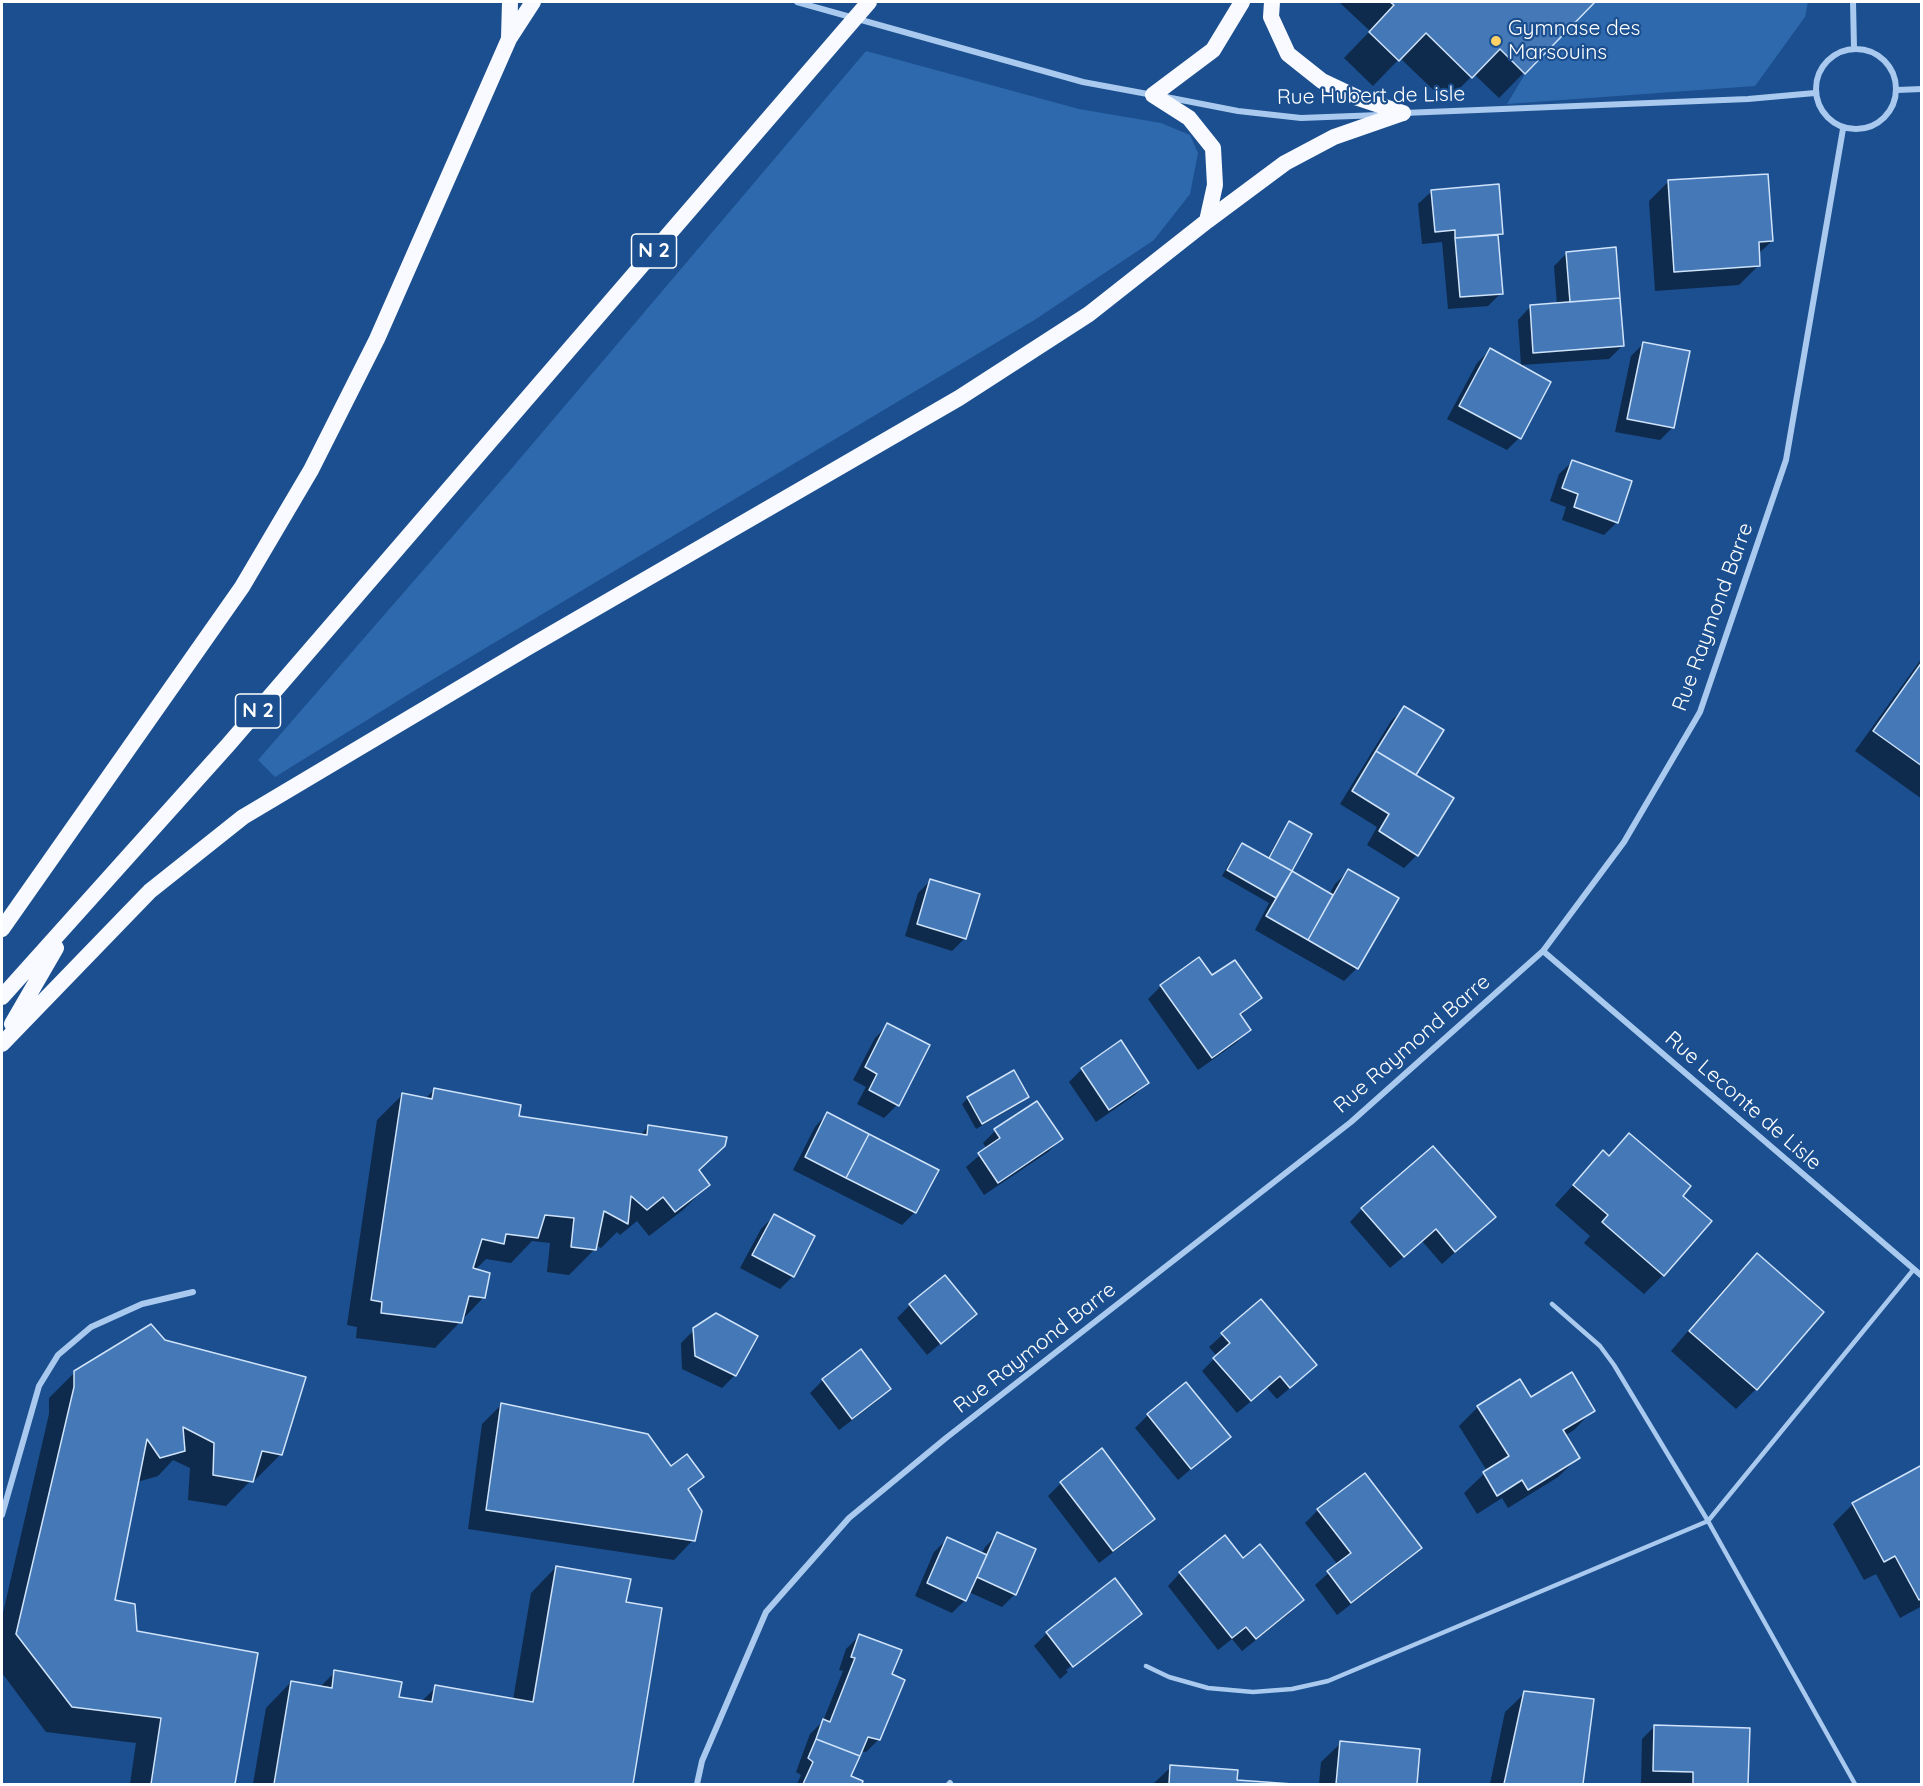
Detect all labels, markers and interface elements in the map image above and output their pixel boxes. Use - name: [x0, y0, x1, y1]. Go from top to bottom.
- place label: Gymnase des Marsouins: [1508, 16, 1640, 66]
- marker: Gymnase des Marsouins: [1489, 34, 1503, 48]
- street label: Rue Hubert de Lisle: [1277, 82, 1465, 110]
- road number: N 2: [632, 234, 676, 268]
- street label: Rue Raymond Barre: [1667, 519, 1759, 715]
- road number: N 2: [236, 694, 280, 728]
- street label: Rue Raymond Barre: [1329, 969, 1495, 1119]
- street label: Rue Leconte de Lisle: [1660, 1026, 1826, 1176]
- street label: Rue Raymond Barre: [949, 1277, 1121, 1419]

